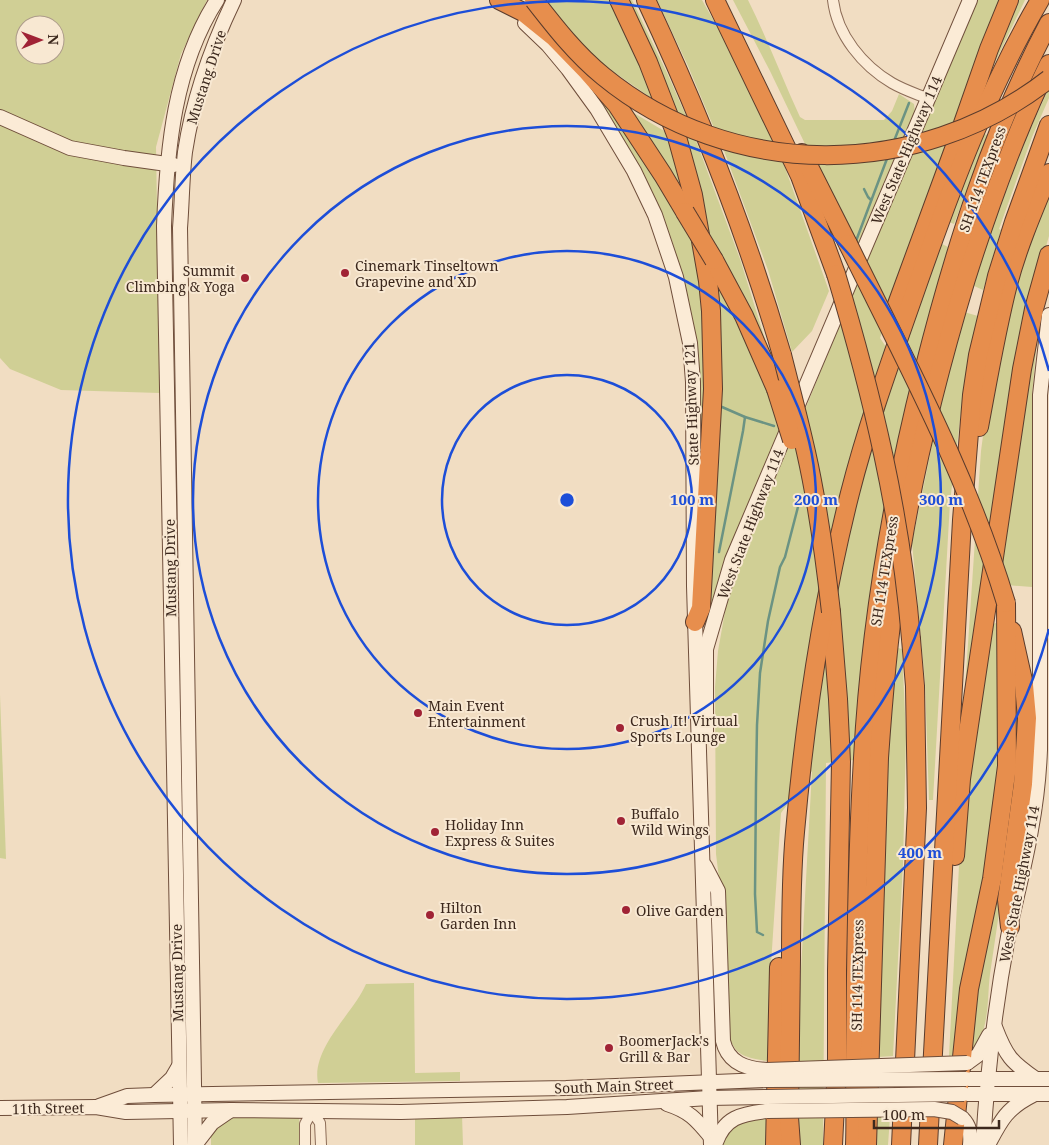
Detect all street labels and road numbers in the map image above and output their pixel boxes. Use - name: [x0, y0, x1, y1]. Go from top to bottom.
- street label: Mustang Drive: [182, 27, 230, 127]
- street label: West State Highway 114: [866, 73, 946, 227]
- street label: SH 114 TEXpress: [954, 123, 1010, 235]
- street label: State Highway 121: [679, 342, 703, 466]
- street label: West State Highway 114: [713, 446, 787, 602]
- street label: SH 114 TEXpress: [866, 515, 902, 627]
- street label: Mustang Drive: [160, 519, 180, 617]
- street label: West State Highway 114: [994, 804, 1044, 964]
- street label: SH 114 TEXpress: [847, 919, 867, 1031]
- street label: Mustang Drive: [167, 924, 187, 1022]
- street label: South Main Street: [554, 1074, 674, 1098]
- street label: 11th Street: [12, 1098, 84, 1118]

